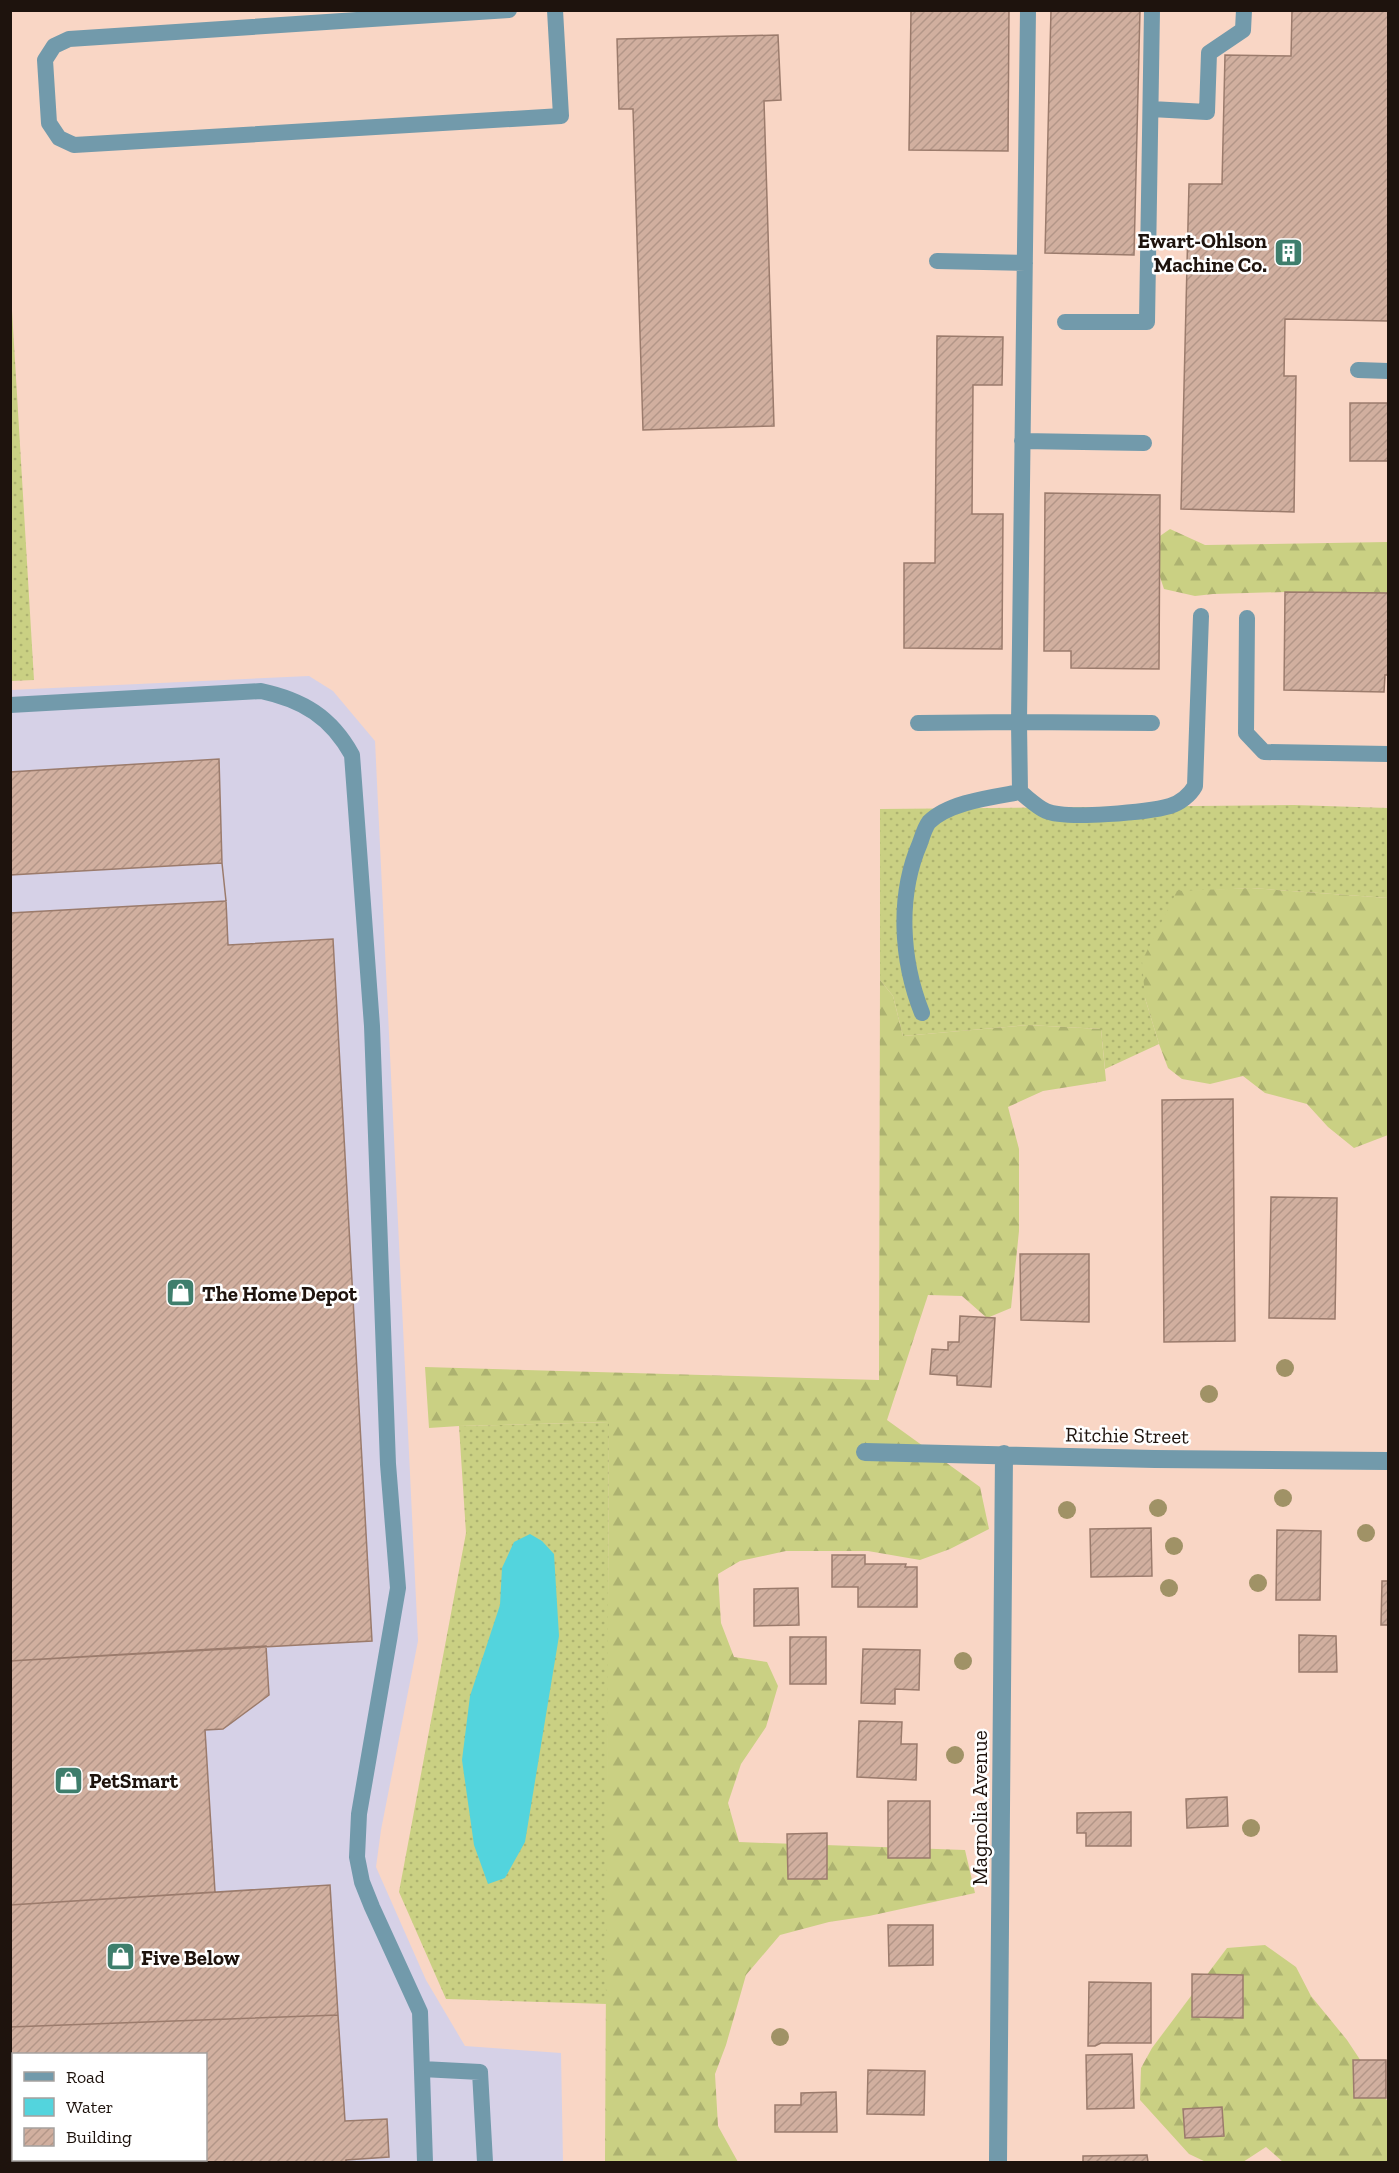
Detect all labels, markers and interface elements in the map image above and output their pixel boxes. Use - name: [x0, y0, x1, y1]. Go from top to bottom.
- place label: Ewart-Ohlson Machine Co.: [1138, 228, 1268, 277]
- building icon: Ewart-Ohlson Machine Co.: [1272, 236, 1304, 268]
- shop icon: The Home Depot: [165, 1277, 197, 1309]
- place label: The Home Depot: [202, 1281, 358, 1306]
- street label: Ritchie Street: [1065, 1421, 1189, 1449]
- street label: Magnolia Avenue: [967, 1730, 992, 1886]
- shop icon: PetSmart: [52, 1764, 84, 1796]
- place label: PetSmart: [89, 1768, 179, 1793]
- shop icon: Five Below: [104, 1941, 136, 1973]
- place label: Five Below: [141, 1945, 240, 1970]
- legend: [12, 2053, 207, 2161]
- text: Road: [66, 2066, 105, 2088]
- text: Water: [66, 2096, 113, 2118]
- text: Building: [66, 2126, 132, 2148]

